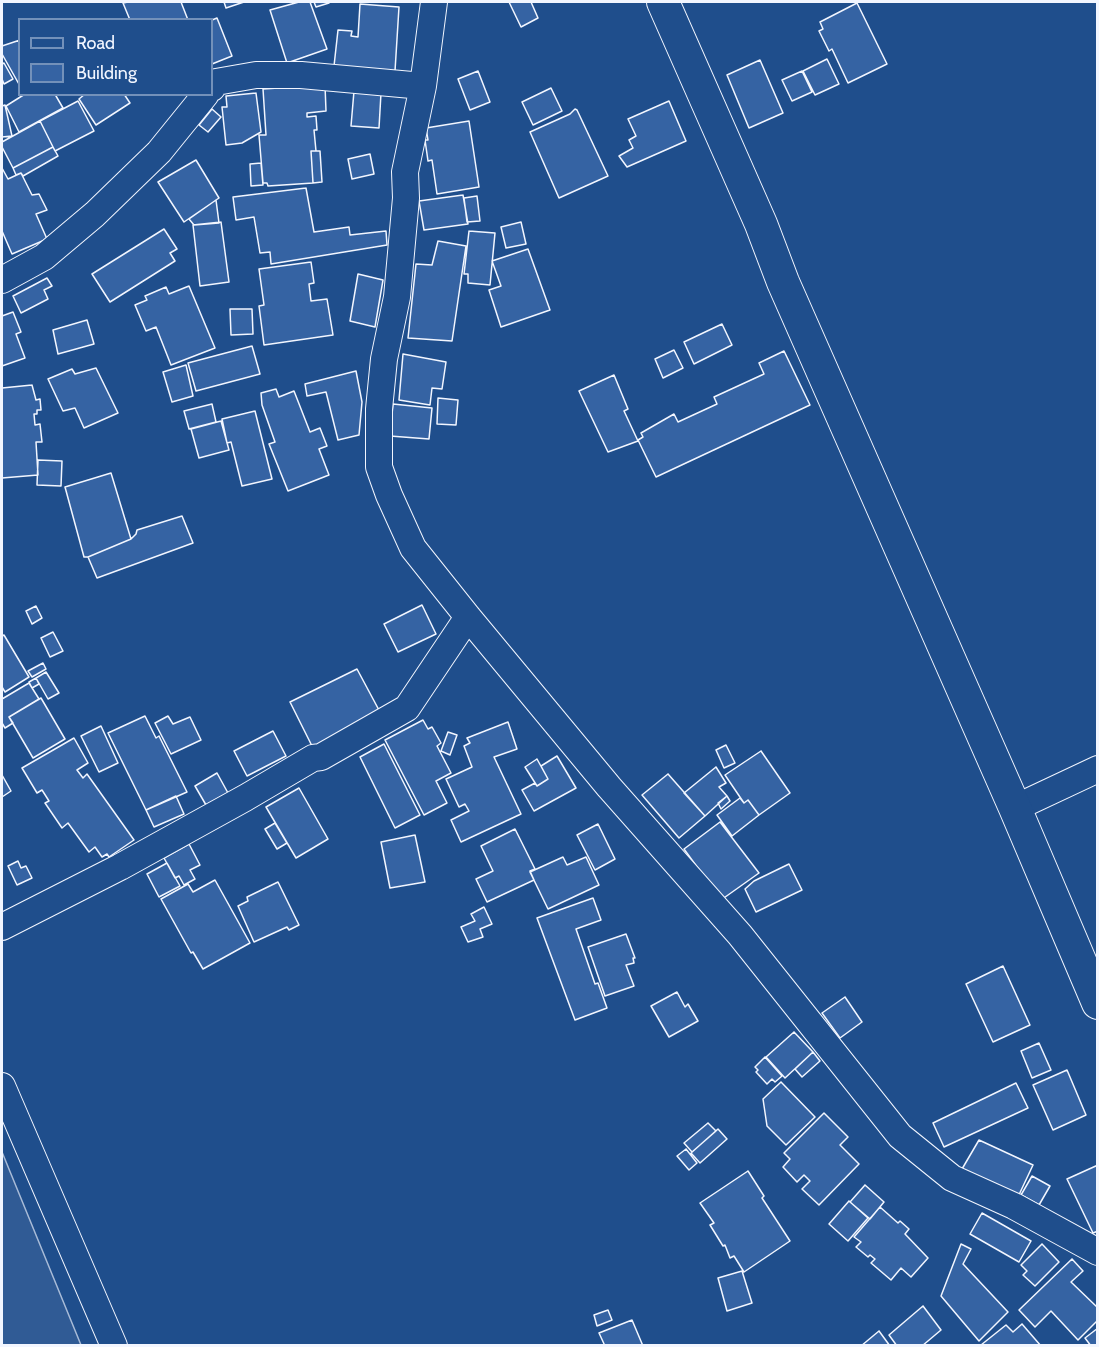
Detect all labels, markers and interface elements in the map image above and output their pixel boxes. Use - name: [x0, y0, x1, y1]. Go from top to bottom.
- legend: [18, 18, 213, 96]
- text: Road: [76, 32, 115, 54]
- text: Building: [76, 62, 137, 84]

